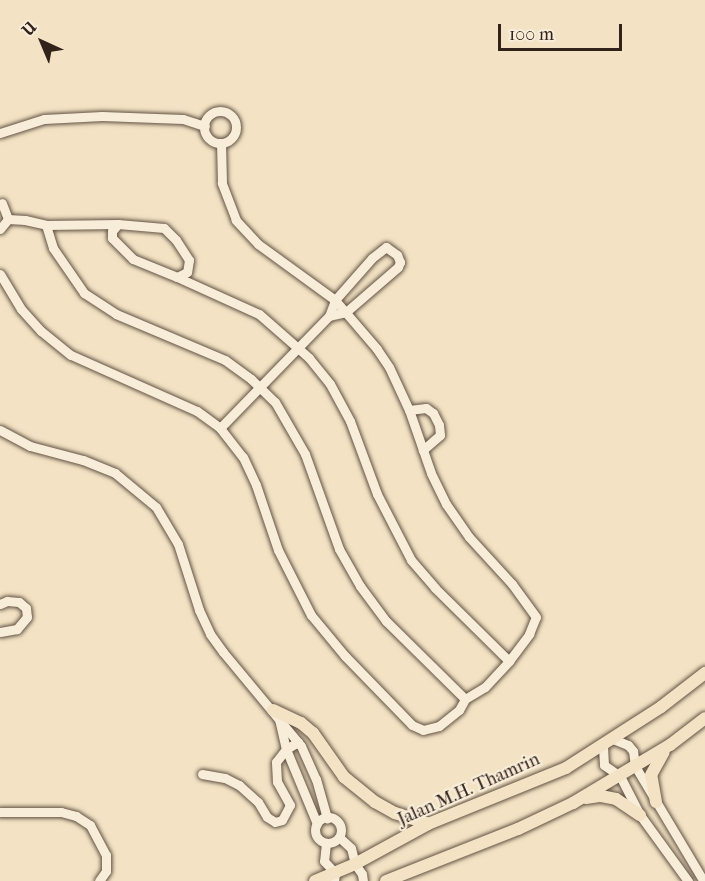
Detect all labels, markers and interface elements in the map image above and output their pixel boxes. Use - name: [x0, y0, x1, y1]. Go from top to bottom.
- north arrow: [12, 12, 72, 72]
- scale bar: [501, 12, 626, 50]
- text: U: [18, 18, 40, 40]
- text: 100 m: [509, 24, 554, 45]
- street label: Jalan M.H. Thamrin: [395, 749, 543, 831]

